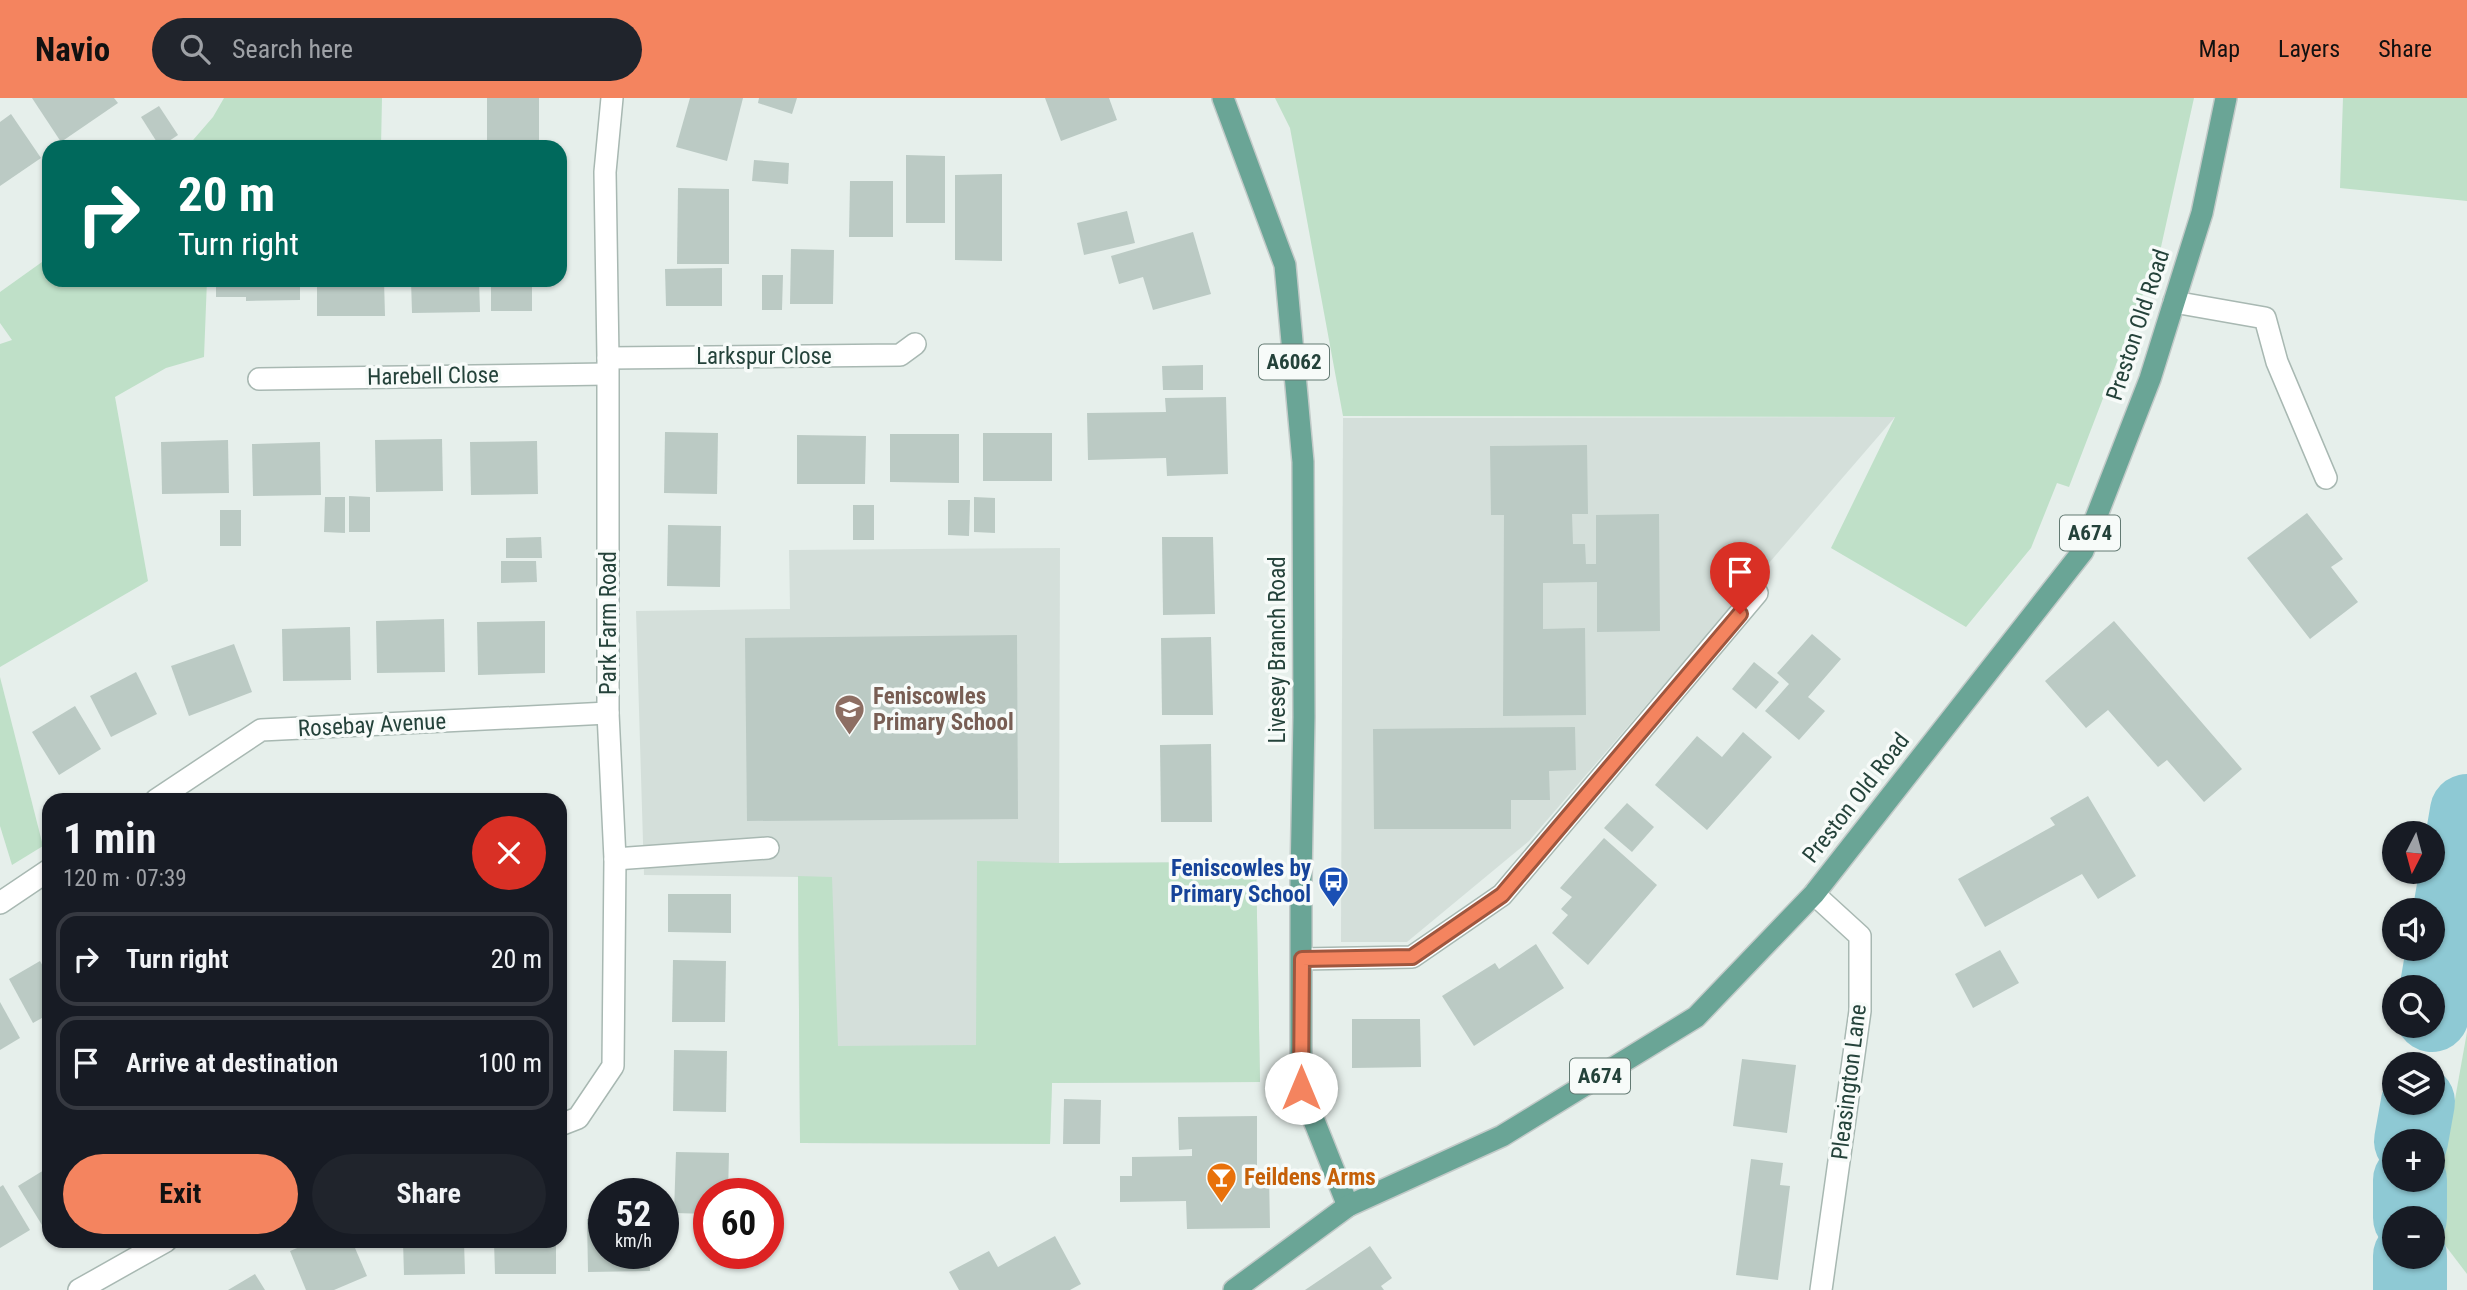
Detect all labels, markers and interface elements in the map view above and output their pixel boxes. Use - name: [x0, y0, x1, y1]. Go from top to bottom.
- search box: [152, 18, 642, 81]
- text: Navio: [35, 30, 110, 69]
- icon: search: [176, 30, 214, 68]
- text: Search here: [232, 34, 353, 64]
- text: Map: [2199, 35, 2240, 63]
- text: Layers: [2278, 35, 2340, 63]
- text: Share: [2378, 35, 2432, 63]
- text: 20 m: [178, 166, 275, 223]
- icon: right: [63, 168, 154, 259]
- text: Turn right: [178, 225, 299, 263]
- street label: Preston Old Road: [2101, 246, 2175, 404]
- street label: Larkspur Close: [696, 343, 832, 370]
- road number: A6062: [1259, 344, 1329, 380]
- street label: Harebell Close: [367, 361, 499, 391]
- road number: A674: [2060, 516, 2120, 550]
- pin: [1710, 542, 1770, 614]
- street label: Park Farm Road: [595, 551, 622, 695]
- icon: arrive: [1721, 553, 1759, 591]
- street label: Livesey Branch Road: [1264, 556, 1291, 744]
- place label: Feniscowles Primary School: [873, 683, 1014, 736]
- school or university icon: Feniscowles Primary School: [833, 692, 867, 736]
- street label: Rosebay Avenue: [297, 708, 447, 742]
- street label: Preston Old Road: [1797, 728, 1915, 868]
- text: 1 min: [63, 814, 156, 863]
- button: close: [472, 816, 546, 890]
- north arrow: [2382, 821, 2445, 884]
- map controls: [2382, 821, 2445, 1269]
- place label: Feniscowles by Primary School: [1170, 855, 1312, 908]
- bus stop icon: Feniscowles by Primary School: [1317, 864, 1351, 908]
- text: 120 m · 07:39: [63, 865, 187, 892]
- button: sound: [2382, 898, 2445, 961]
- icon: right: [67, 940, 105, 978]
- text: Turn right: [126, 944, 228, 974]
- text: 20 m: [491, 944, 542, 974]
- button: search: [2382, 975, 2445, 1038]
- street label: Pleasington Lane: [1826, 1003, 1872, 1161]
- icon: arrive: [67, 1044, 105, 1082]
- text: Arrive at destination: [126, 1048, 338, 1078]
- text: 100 m: [478, 1048, 542, 1078]
- position arrow: [1264, 1051, 1338, 1125]
- button: layers: [2382, 1052, 2445, 1115]
- road number: A674: [1570, 1058, 1630, 1094]
- button: +: [2382, 1129, 2445, 1192]
- button: Exit: [63, 1154, 298, 1234]
- button: Share: [312, 1154, 546, 1234]
- bar icon: Feildens Arms: [1204, 1160, 1238, 1204]
- place label: Feildens Arms: [1244, 1164, 1376, 1191]
- speed limit sign: 60: [693, 1178, 784, 1269]
- text: 52: [616, 1194, 651, 1235]
- button: −: [2382, 1206, 2445, 1269]
- text: km/h: [615, 1230, 652, 1251]

